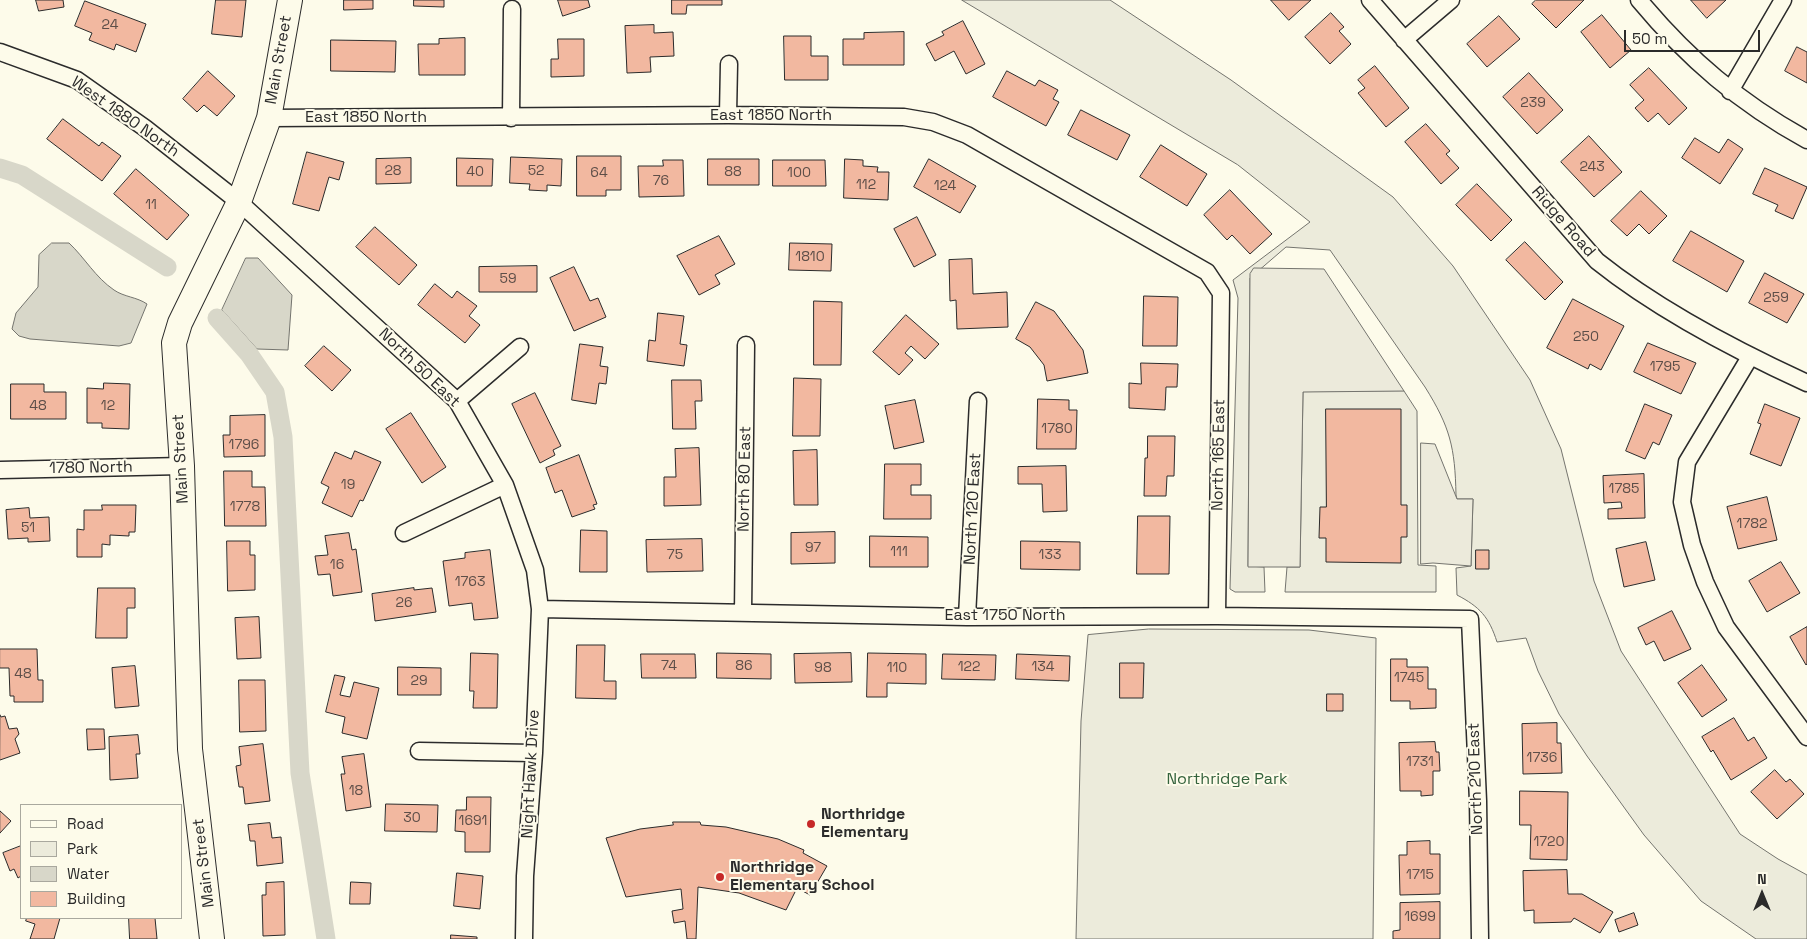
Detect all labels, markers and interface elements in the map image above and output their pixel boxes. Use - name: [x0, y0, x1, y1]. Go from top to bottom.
- street label: Main Street: [262, 14, 296, 106]
- house number: 24: [102, 17, 118, 33]
- scale bar: [1627, 20, 1763, 52]
- text: 50 m: [1632, 29, 1667, 48]
- street label: West 1880 North: [67, 73, 183, 161]
- house number: 239: [1520, 95, 1546, 111]
- street label: East 1850 North: [710, 106, 832, 126]
- street label: East 1850 North: [305, 108, 427, 128]
- house number: 243: [1579, 159, 1605, 175]
- house number: 28: [384, 163, 402, 179]
- house number: 52: [528, 163, 544, 179]
- house number: 40: [466, 164, 484, 180]
- house number: 88: [724, 164, 742, 180]
- house number: 64: [590, 165, 608, 181]
- house number: 100: [787, 165, 811, 181]
- house number: 76: [653, 173, 669, 189]
- house number: 112: [856, 177, 876, 193]
- house number: 124: [934, 178, 956, 194]
- street label: Ridge Road: [1527, 183, 1599, 261]
- house number: 11: [145, 197, 157, 213]
- house number: 1810: [795, 249, 825, 265]
- house number: 59: [500, 271, 516, 287]
- house number: 259: [1763, 290, 1789, 306]
- street label: North 50 East: [374, 324, 464, 412]
- house number: 250: [1573, 329, 1599, 345]
- house number: 1795: [1650, 359, 1680, 375]
- house number: 48: [29, 398, 47, 414]
- house number: 12: [101, 398, 115, 414]
- street label: North 165 East: [1208, 399, 1230, 511]
- street label: Main Street: [169, 414, 193, 504]
- house number: 1780: [1041, 421, 1073, 437]
- street label: North 80 East: [734, 426, 756, 532]
- house number: 1796: [229, 437, 259, 453]
- street label: North 120 East: [960, 452, 986, 566]
- street label: 1780 North: [49, 458, 133, 478]
- house number: 19: [341, 477, 355, 493]
- house number: 1785: [1609, 481, 1639, 497]
- house number: 1778: [230, 499, 260, 515]
- house number: 1782: [1737, 516, 1767, 532]
- house number: 51: [21, 520, 35, 536]
- house number: 97: [805, 540, 821, 556]
- house number: 111: [890, 544, 908, 560]
- house number: 75: [667, 547, 683, 563]
- house number: 133: [1039, 547, 1061, 563]
- house number: 16: [330, 557, 344, 573]
- house number: 1763: [455, 574, 485, 590]
- house number: 26: [395, 595, 413, 611]
- street label: East 1750 North: [944, 606, 1066, 626]
- house number: 74: [661, 658, 677, 674]
- house number: 86: [735, 658, 753, 674]
- house number: 122: [958, 659, 980, 675]
- house number: 134: [1031, 659, 1055, 675]
- house number: 98: [814, 660, 832, 676]
- house number: 110: [887, 660, 907, 676]
- house number: 48: [14, 666, 32, 682]
- house number: 1745: [1394, 670, 1424, 686]
- house number: 29: [411, 673, 427, 689]
- street label: Night Hawk Drive: [518, 709, 544, 839]
- street label: North 210 East: [1464, 723, 1488, 835]
- house number: 1736: [1527, 750, 1557, 766]
- house number: 1731: [1406, 754, 1434, 770]
- park label: Northridge Park: [1166, 770, 1288, 790]
- house number: 18: [349, 783, 363, 799]
- legend: [20, 804, 182, 919]
- place label: Northridge Elementary: [821, 805, 909, 843]
- house number: 30: [403, 810, 421, 826]
- house number: 1691: [459, 813, 487, 829]
- text: Road: [67, 814, 104, 833]
- street label: Main Street: [189, 817, 219, 909]
- marker: Northridge Elementary: [805, 818, 817, 830]
- house number: 1720: [1533, 834, 1565, 850]
- text: Park: [67, 839, 98, 858]
- place label: Northridge Elementary School: [730, 858, 874, 896]
- text: Water: [67, 864, 109, 883]
- house number: 1715: [1406, 867, 1434, 883]
- north arrow: [1737, 869, 1787, 919]
- text: N: [1757, 870, 1767, 888]
- marker: Northridge Elementary School: [714, 871, 726, 883]
- text: Building: [67, 889, 126, 908]
- house number: 1699: [1404, 909, 1436, 925]

